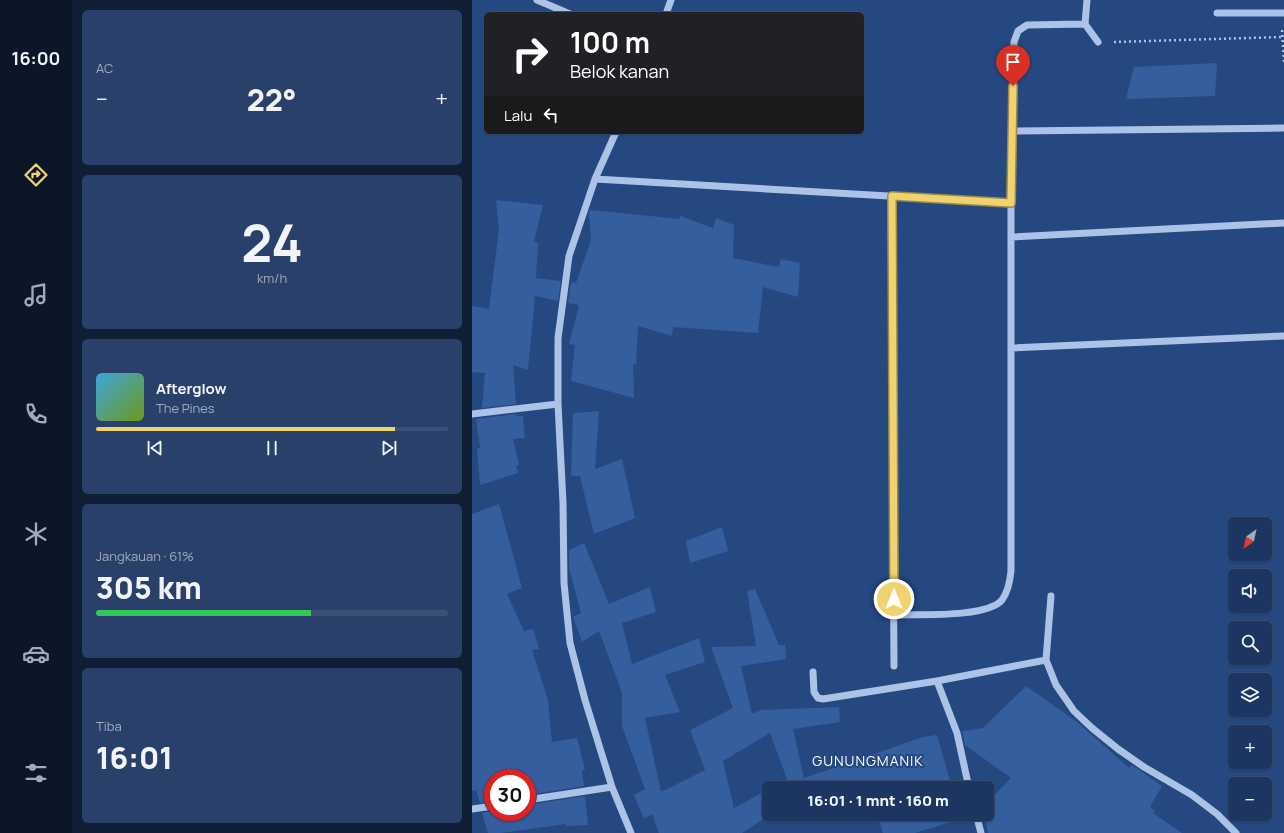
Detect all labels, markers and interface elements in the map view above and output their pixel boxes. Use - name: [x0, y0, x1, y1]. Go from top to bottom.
- text: 100 m: [570, 23, 650, 61]
- icon: right: [504, 28, 556, 80]
- pin: [996, 45, 1030, 86]
- text: 16:00: [12, 46, 60, 70]
- icon: arrive: [1002, 51, 1024, 73]
- text: AC: [96, 59, 113, 77]
- text: Belok kanan: [570, 59, 669, 83]
- text: 22°: [247, 79, 296, 120]
- text: −: [96, 84, 108, 114]
- text: +: [435, 84, 448, 114]
- icon: left: [540, 104, 562, 126]
- text: Lalu: [504, 105, 532, 126]
- icon: directions: [22, 161, 50, 189]
- text: 24: [241, 207, 303, 278]
- text: km/h: [257, 269, 287, 287]
- icon: music: [22, 281, 50, 309]
- text: Afterglow: [156, 378, 227, 399]
- text: The Pines: [156, 399, 215, 417]
- icon: phone: [22, 400, 50, 428]
- icon: previous: [144, 437, 166, 459]
- icon: pause: [261, 437, 283, 459]
- icon: next: [378, 437, 400, 459]
- north arrow: [1228, 517, 1272, 561]
- map controls: [1228, 517, 1272, 821]
- icon: climate: [22, 520, 50, 548]
- text: Jangkauan · 61%: [96, 547, 194, 565]
- text: 305 km: [96, 567, 202, 608]
- button: sound: [1228, 569, 1272, 613]
- position arrow: [873, 578, 915, 620]
- button: search: [1228, 621, 1272, 665]
- icon: car: [22, 640, 50, 668]
- button: layers: [1228, 673, 1272, 717]
- text: Tiba: [96, 717, 122, 735]
- button: +: [1228, 725, 1272, 769]
- text: 16:01: [96, 737, 173, 778]
- district label: GUNUNGMANIK: [812, 751, 924, 770]
- icon: filters: [22, 759, 50, 787]
- speed limit sign: 30: [484, 769, 536, 821]
- button: −: [1228, 777, 1272, 821]
- text: 16:01 · 1 mnt · 160 m: [807, 790, 949, 811]

